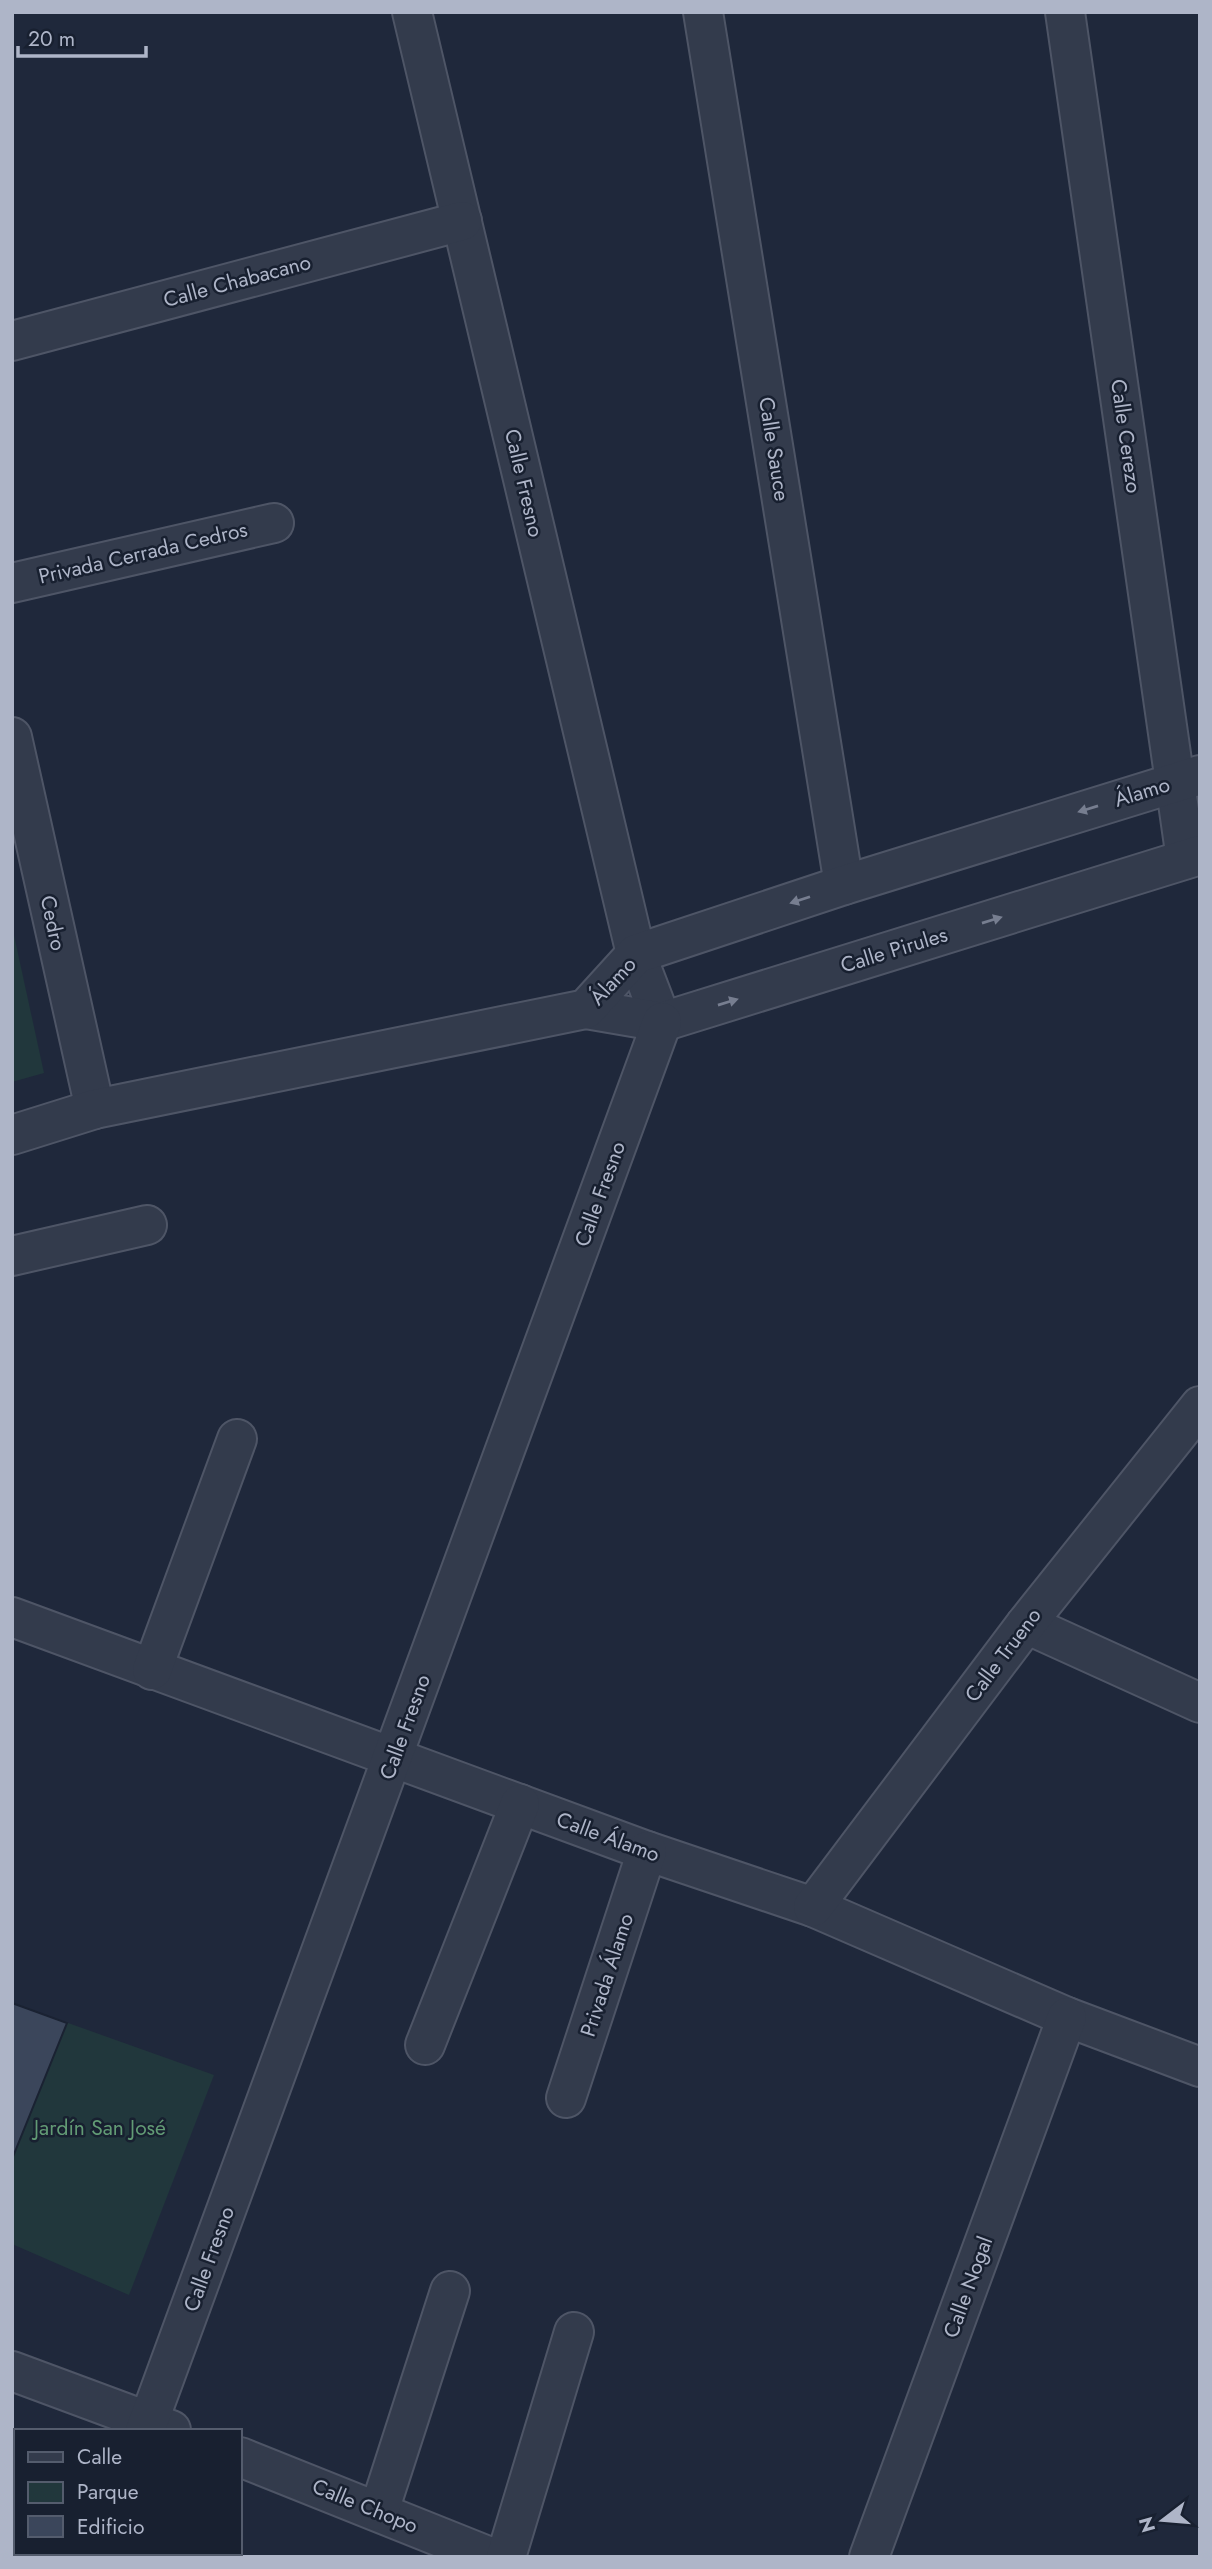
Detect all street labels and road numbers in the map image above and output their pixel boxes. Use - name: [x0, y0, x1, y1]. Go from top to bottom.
- street label: Calle Chabacano: [160, 247, 314, 315]
- street label: Calle Cerezo: [1103, 377, 1149, 495]
- street label: Calle Sauce: [751, 395, 797, 503]
- street label: Calle Fresno: [497, 426, 551, 540]
- street label: Privada Cerrada Cedros: [36, 514, 250, 592]
- street label: Álamo: [1111, 769, 1173, 815]
- street label: Cedro: [33, 893, 73, 953]
- street label: Calle Pirules: [837, 919, 951, 981]
- street label: Álamo: [583, 950, 643, 1012]
- street label: Calle Fresno: [567, 1137, 633, 1251]
- street label: Calle Trueno: [958, 1602, 1048, 1708]
- street label: Calle Fresno: [372, 1670, 438, 1784]
- street label: Calle Álamo: [552, 1804, 664, 1870]
- street label: Privada Álamo: [573, 1909, 641, 2041]
- street label: Calle Fresno: [176, 2202, 242, 2316]
- street label: Calle Nogal: [936, 2232, 1000, 2342]
- street label: Calle Chopo: [308, 2471, 422, 2541]

